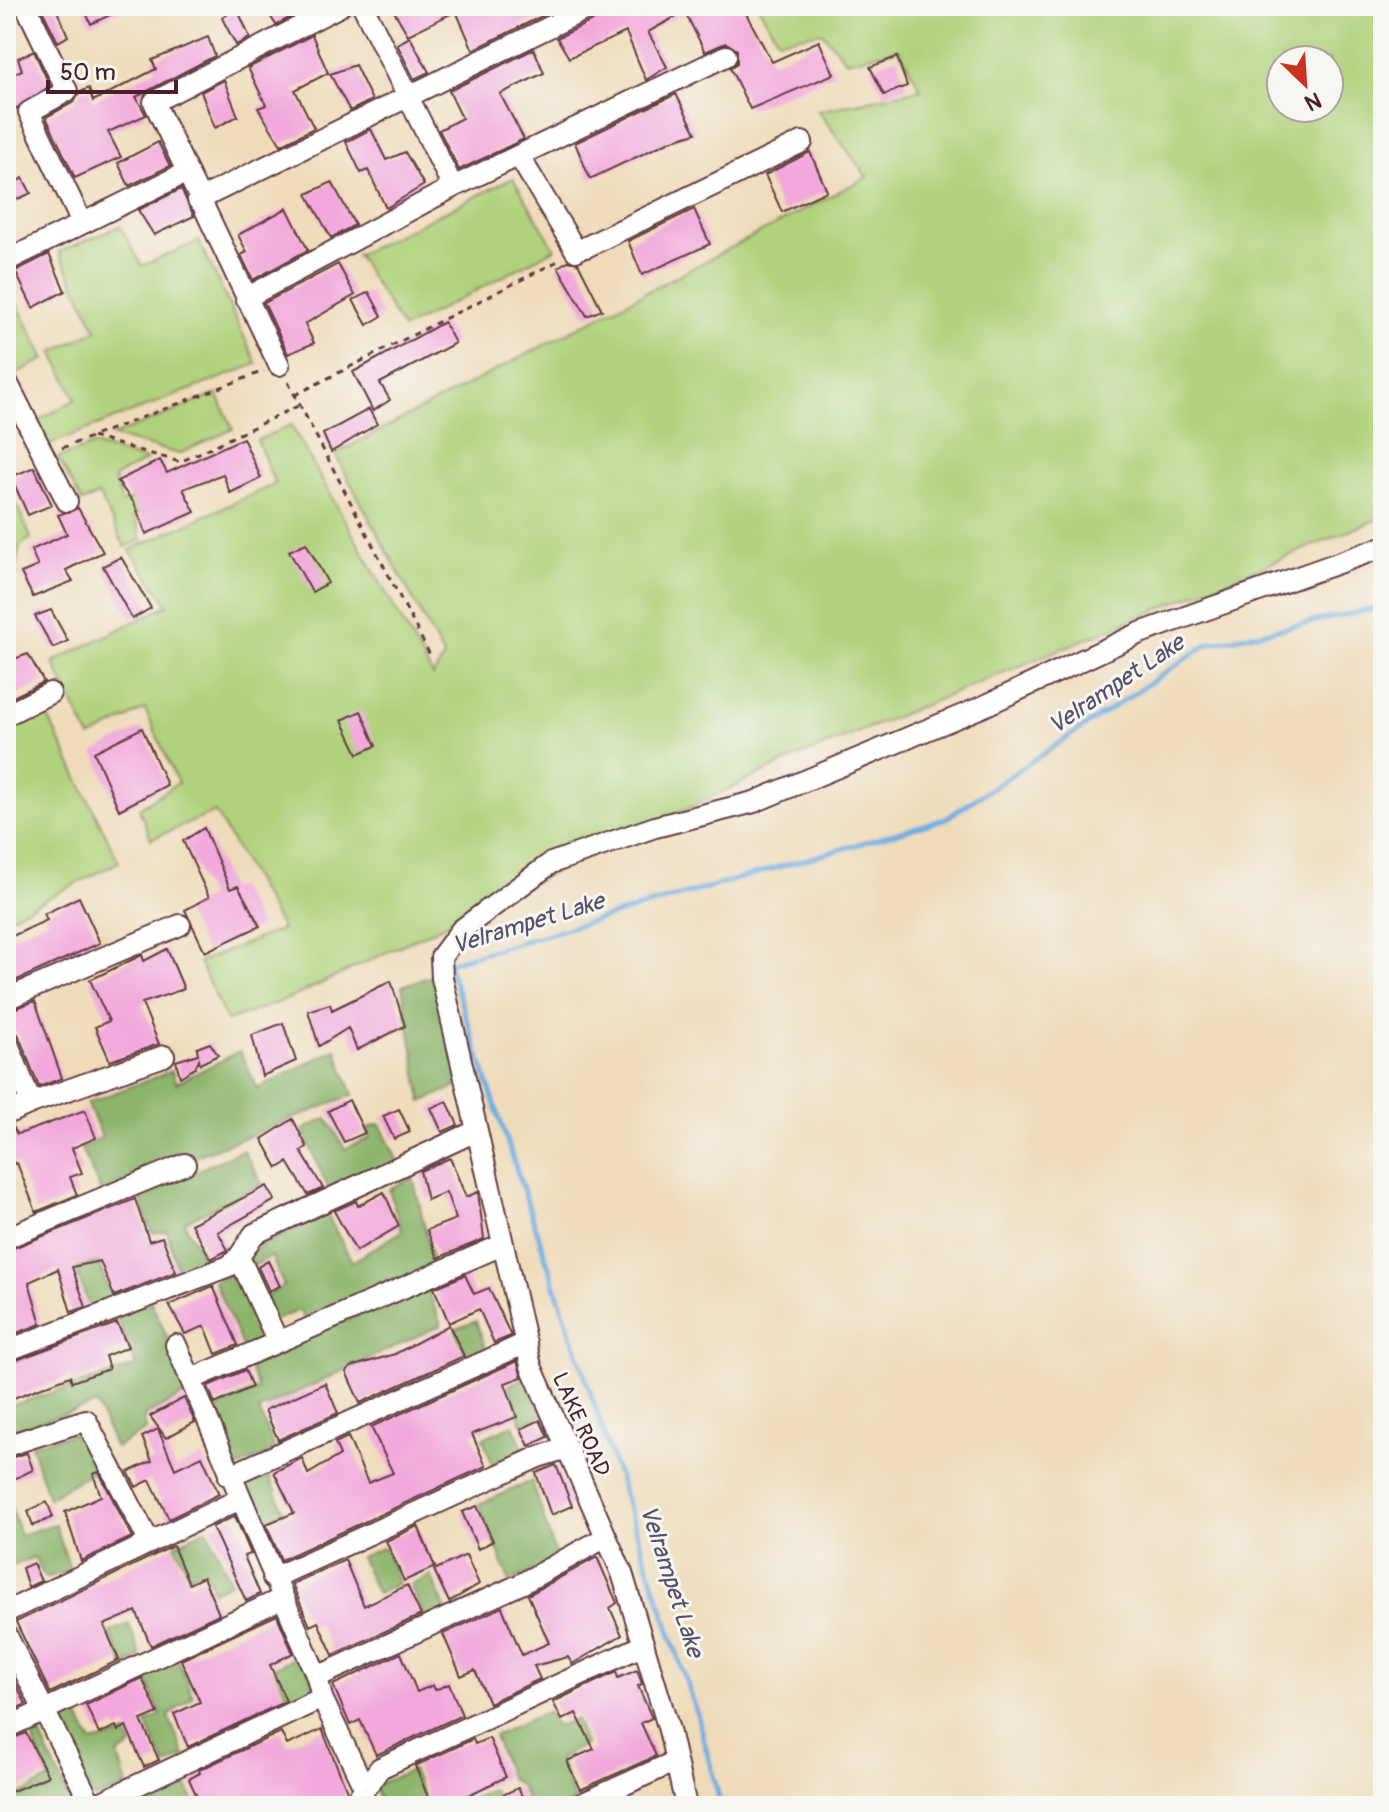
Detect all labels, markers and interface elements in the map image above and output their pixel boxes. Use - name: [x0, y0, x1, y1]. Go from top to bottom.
- scale bar: [48, 44, 176, 94]
- north arrow: [1265, 44, 1345, 124]
- text: 50 m: [60, 58, 116, 87]
- text: N: [1300, 85, 1326, 117]
- water label: Velrampet Lake: [1043, 627, 1191, 740]
- water label: Velrampet Lake: [449, 886, 610, 960]
- street label: LAKE ROAD: [546, 1368, 616, 1481]
- water label: Velrampet Lake: [633, 1502, 710, 1663]

